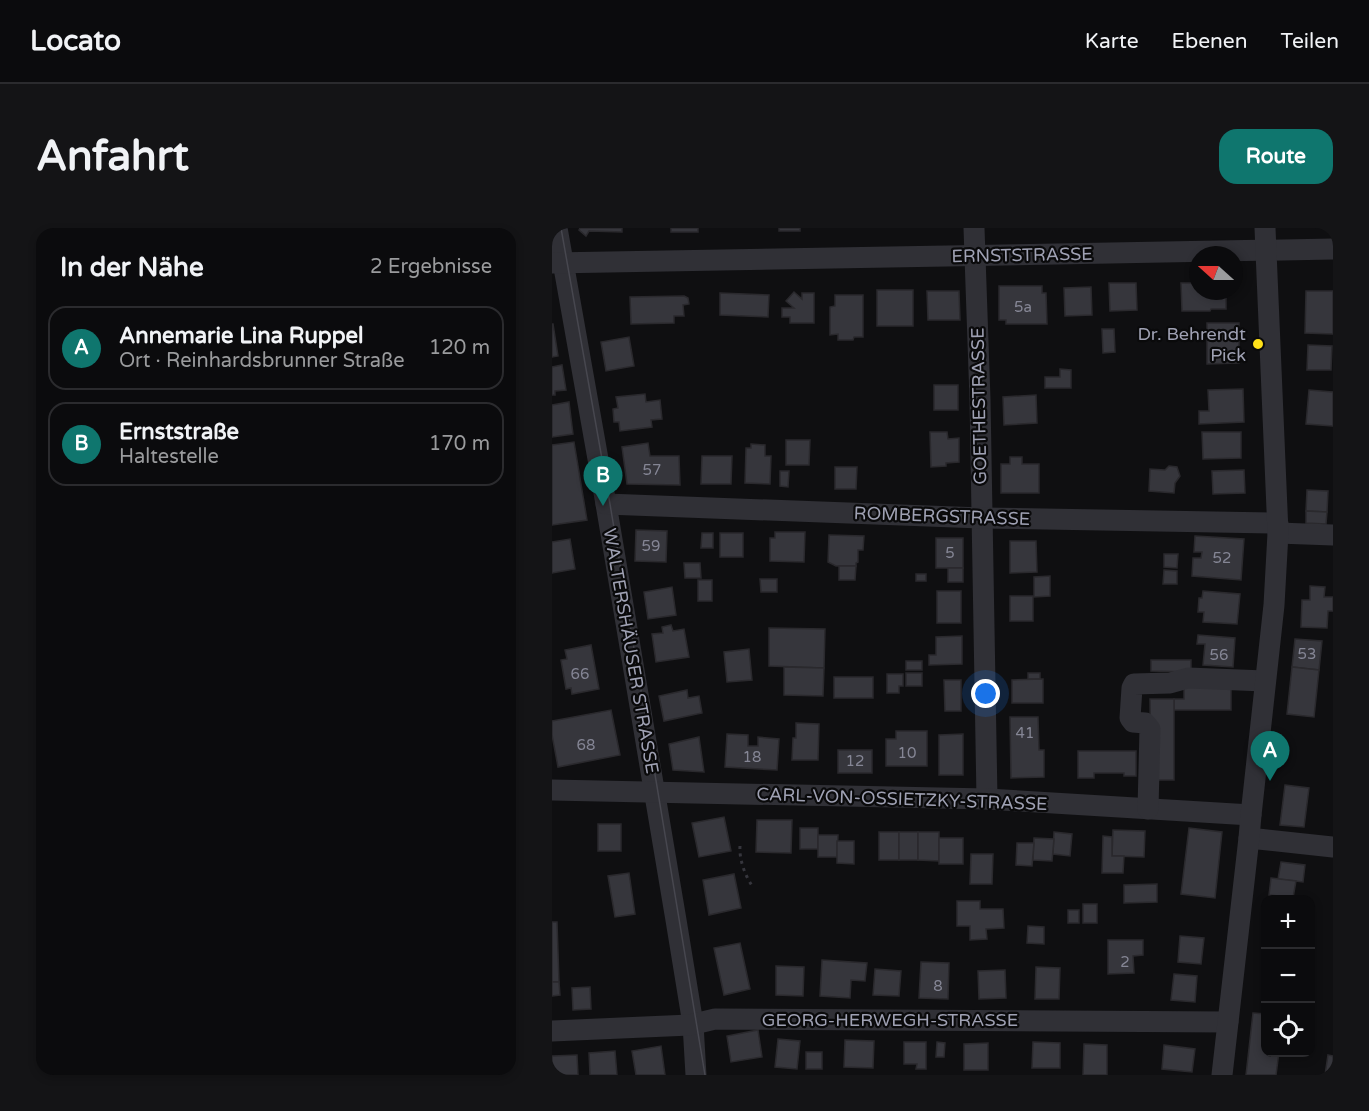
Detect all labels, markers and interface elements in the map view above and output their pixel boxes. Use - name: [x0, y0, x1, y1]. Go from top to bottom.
- text: Locato: [30, 24, 121, 58]
- text: Karte: [1085, 29, 1139, 54]
- text: Ebenen: [1172, 29, 1248, 54]
- text: Teilen: [1281, 29, 1339, 54]
- button: Route: [1219, 129, 1333, 184]
- text: Anfahrt: [36, 131, 189, 182]
- street label: ERNSTSTRASSE: [951, 243, 1093, 267]
- north arrow: [1189, 246, 1243, 300]
- text: In der Nähe: [60, 252, 204, 283]
- text: 2 Ergebnisse: [370, 255, 492, 279]
- house number: 5a: [1014, 298, 1032, 316]
- text: Annemarie Lina Ruppel: [119, 323, 364, 349]
- place label: Dr. Behrendt Pick: [1137, 323, 1246, 366]
- street label: GOETHESTRASSE: [967, 327, 991, 485]
- text: A: [74, 336, 89, 360]
- text: 120 m: [429, 336, 490, 360]
- marker: Dr. Behrendt Pick: [1251, 337, 1265, 351]
- text: Ort · Reinhardsbrunner Straße: [119, 349, 405, 373]
- text: Ernststraße: [119, 419, 239, 445]
- text: B: [75, 432, 88, 456]
- text: 170 m: [429, 432, 490, 456]
- text: Haltestelle: [119, 445, 219, 469]
- pin: B: [584, 456, 622, 506]
- house number: 57: [643, 461, 661, 479]
- street label: ROMBERGSTRASSE: [853, 502, 1031, 530]
- street label: WALTERSHÄUSER STRASSE: [599, 527, 663, 775]
- house number: 59: [642, 537, 660, 555]
- house number: 5: [945, 544, 955, 562]
- house number: 52: [1213, 549, 1231, 567]
- house number: 53: [1298, 645, 1316, 663]
- house number: 56: [1210, 646, 1228, 664]
- house number: 66: [571, 665, 589, 683]
- your location: [971, 679, 1000, 708]
- house number: 41: [1016, 724, 1034, 742]
- pin: A: [1250, 732, 1290, 781]
- house number: 68: [577, 736, 595, 754]
- house number: 10: [898, 744, 916, 762]
- house number: 18: [743, 748, 761, 766]
- house number: 12: [846, 752, 864, 770]
- street label: CARL-VON-OSSIETZKY-STRASSE: [756, 783, 1048, 815]
- map controls: [1261, 895, 1315, 1057]
- button: +: [1261, 895, 1315, 949]
- button: −: [1261, 949, 1315, 1003]
- house number: 2: [1120, 953, 1130, 971]
- house number: 8: [933, 977, 943, 995]
- button: locate: [1261, 1003, 1315, 1057]
- street label: GEORG-HERWEGH-STRASSE: [762, 1009, 1018, 1031]

